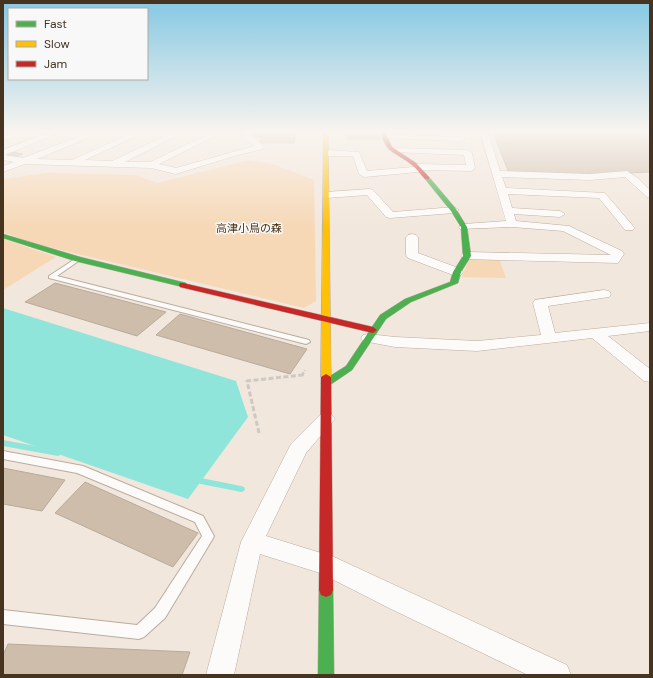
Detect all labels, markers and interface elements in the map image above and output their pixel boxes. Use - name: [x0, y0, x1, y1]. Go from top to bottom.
- legend: [8, 8, 148, 80]
- text: Fast: [44, 16, 67, 32]
- text: Slow: [44, 36, 70, 52]
- text: Jam: [44, 56, 67, 72]
- park label: 高津小鳥の森: [216, 221, 282, 235]

